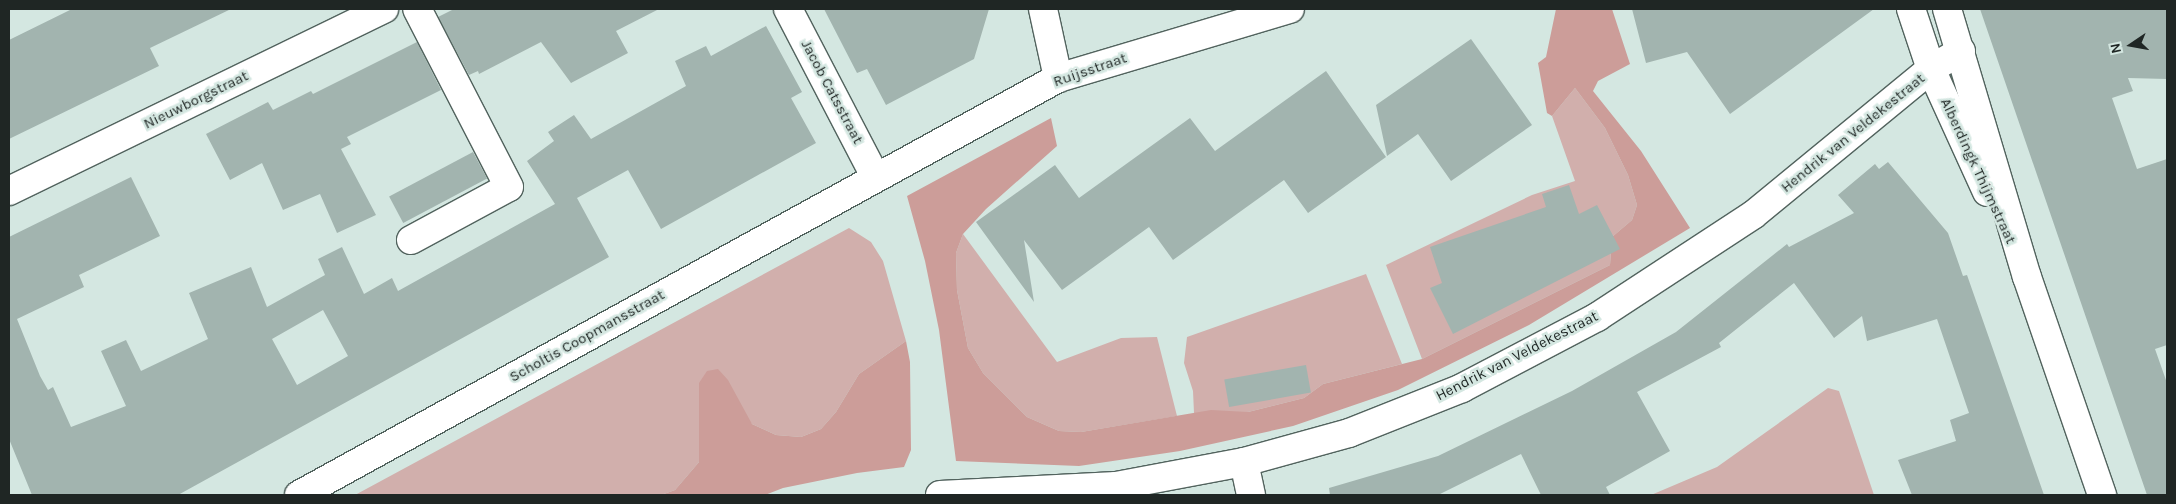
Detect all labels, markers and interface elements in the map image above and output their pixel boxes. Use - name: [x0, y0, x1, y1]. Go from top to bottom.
- north arrow: [2106, 20, 2156, 70]
- street label: Jacob Catsstraat: [797, 37, 867, 147]
- text: N: [2106, 42, 2125, 55]
- street label: Ruijsstraat: [1051, 49, 1129, 91]
- street label: Nieuwborgstraat: [141, 67, 251, 133]
- street label: Hendrik van Veldekestraat: [1778, 69, 1928, 197]
- street label: Alberdingk Thijmstraat: [1936, 95, 2020, 247]
- street label: Scholtis Coopmansstraat: [506, 286, 668, 386]
- street label: Hendrik van Veldekestraat: [1433, 307, 1601, 405]

